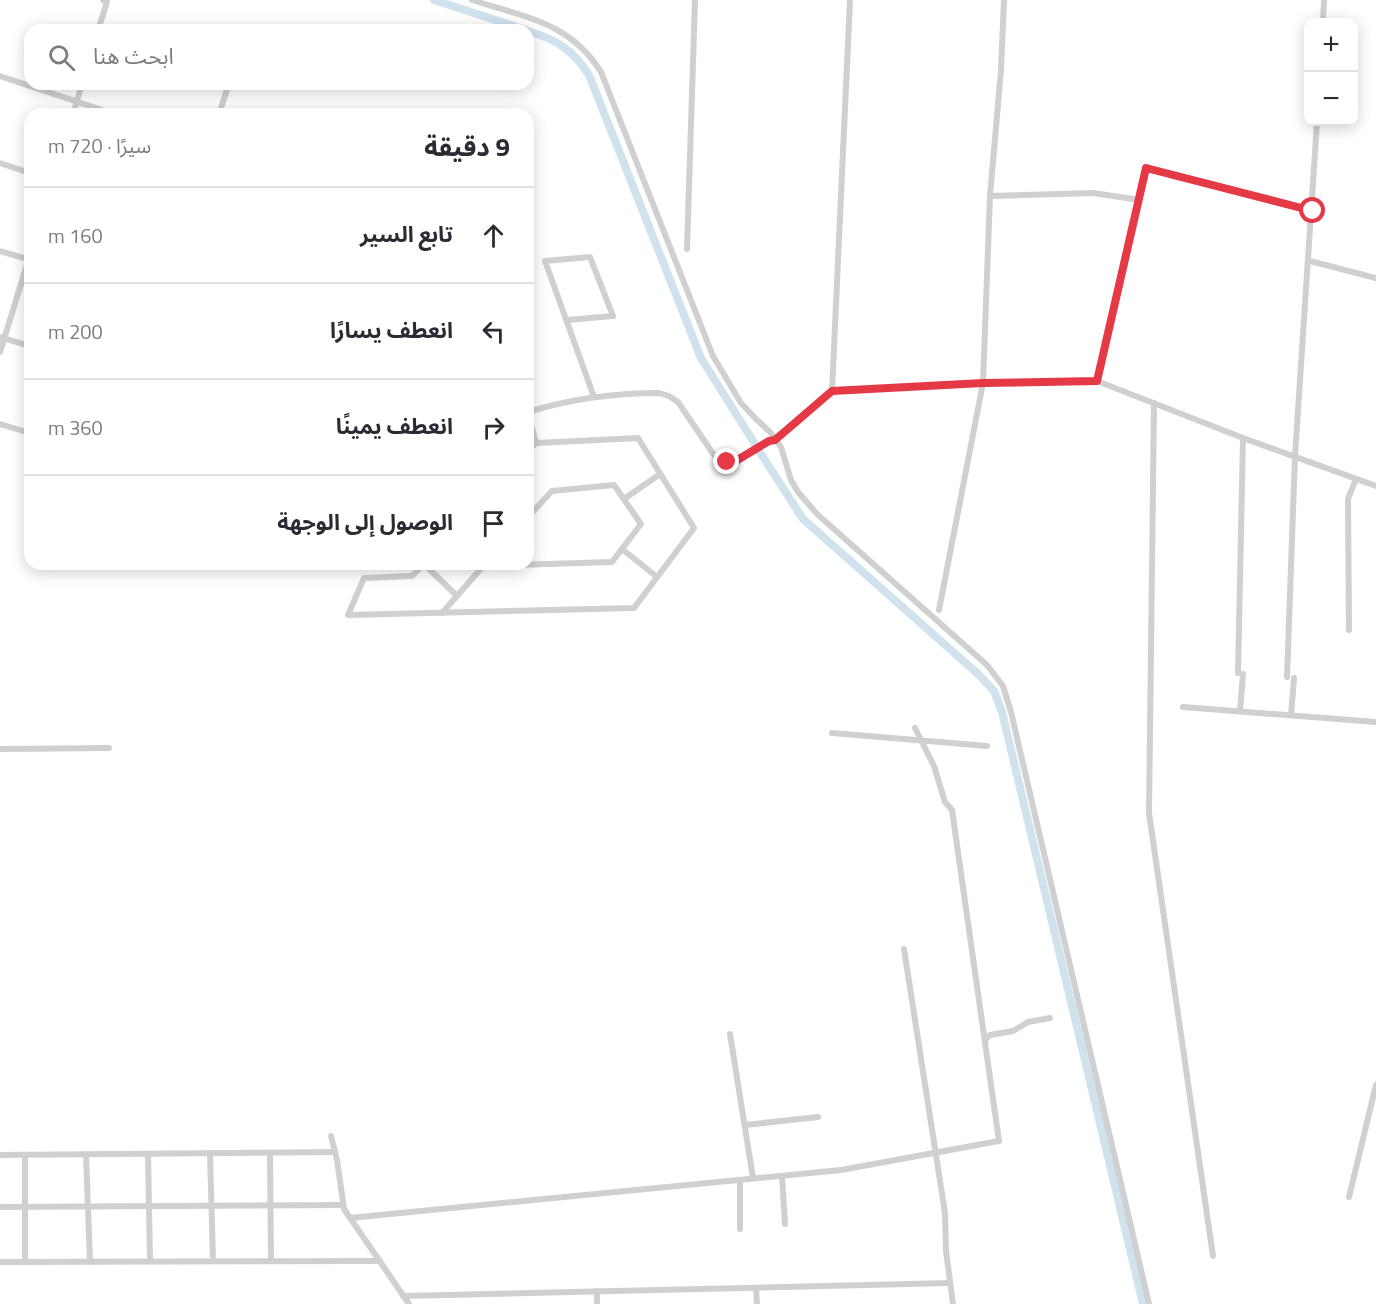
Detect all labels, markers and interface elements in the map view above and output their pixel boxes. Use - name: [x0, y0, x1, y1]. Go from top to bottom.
- map controls: [1304, 18, 1358, 126]
- button: +: [1304, 18, 1358, 72]
- search box: [24, 24, 534, 90]
- text: ابحث هنا: [93, 39, 174, 73]
- icon: search: [45, 41, 78, 74]
- button: −: [1304, 72, 1358, 126]
- text: 9 دقيقة: [424, 127, 510, 166]
- text: سيرًا · 720 m: [48, 130, 151, 161]
- route start: [1299, 197, 1325, 223]
- text: تابع السير: [360, 217, 453, 251]
- icon: ahead: [477, 219, 510, 252]
- text: 160 m: [48, 220, 103, 251]
- text: انعطف يسارًا: [330, 313, 453, 347]
- icon: left: [477, 315, 510, 348]
- text: 200 m: [48, 316, 103, 347]
- text: انعطف يمينًا: [336, 409, 453, 443]
- icon: right: [477, 411, 510, 444]
- text: 360 m: [48, 412, 103, 443]
- route end: [713, 448, 739, 474]
- text: الوصول إلى الوجهة: [277, 505, 453, 539]
- icon: arrive: [477, 507, 510, 540]

